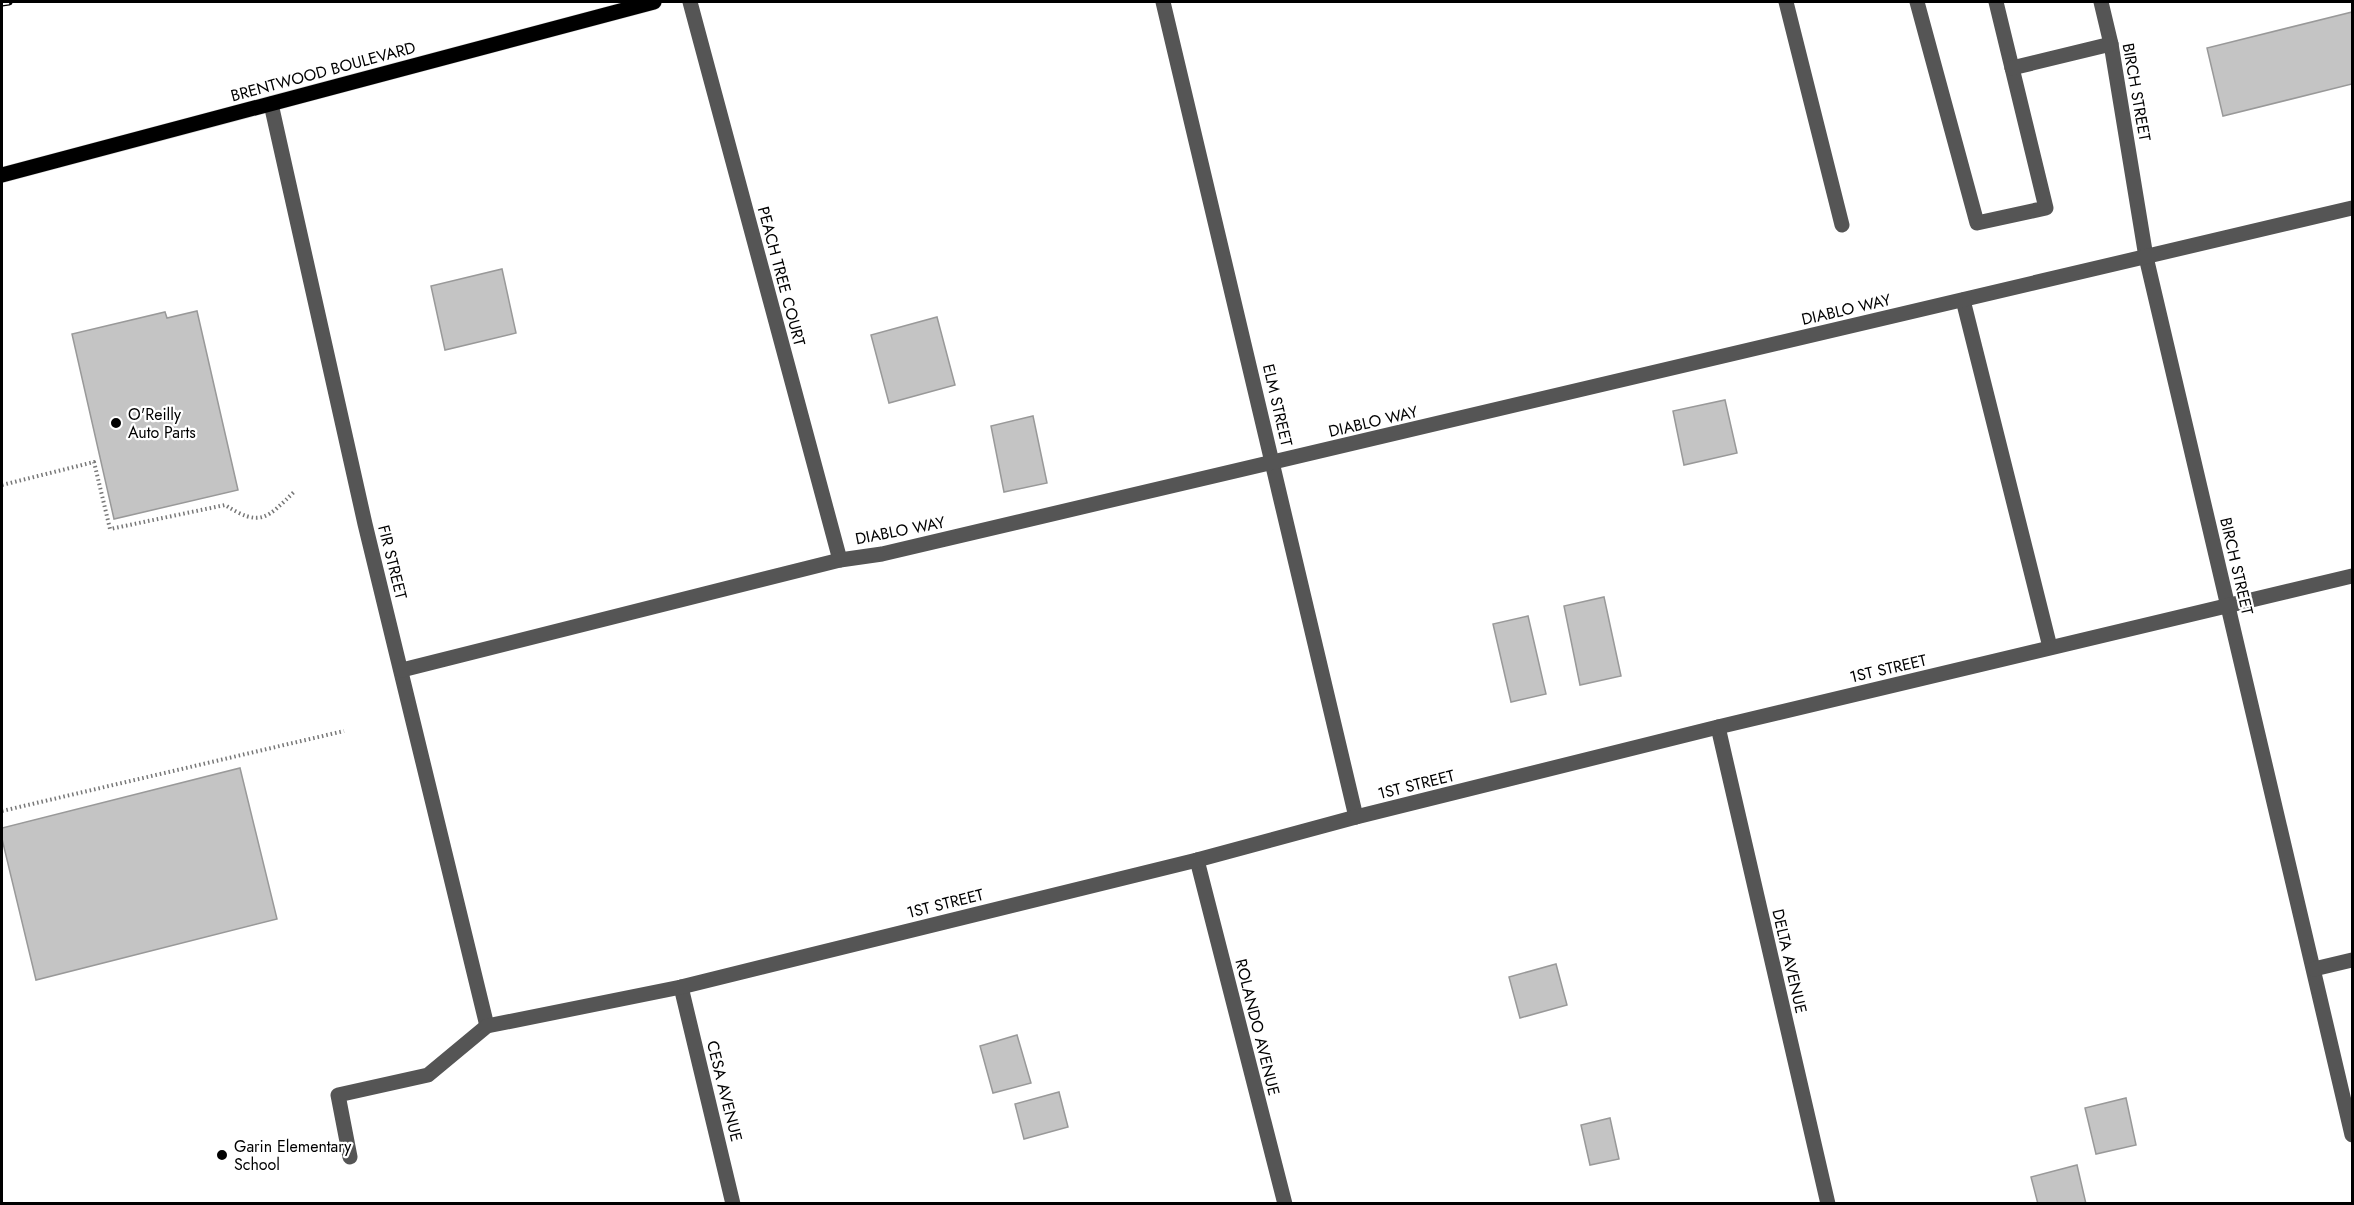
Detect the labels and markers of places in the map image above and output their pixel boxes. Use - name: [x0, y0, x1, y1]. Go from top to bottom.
- place label: O'Reilly Auto Parts: [128, 403, 196, 444]
- marker: O'Reilly Auto Parts: [109, 416, 123, 430]
- place label: Garin Elementary School: [234, 1135, 352, 1176]
- marker: Garin Elementary School: [215, 1148, 229, 1162]

